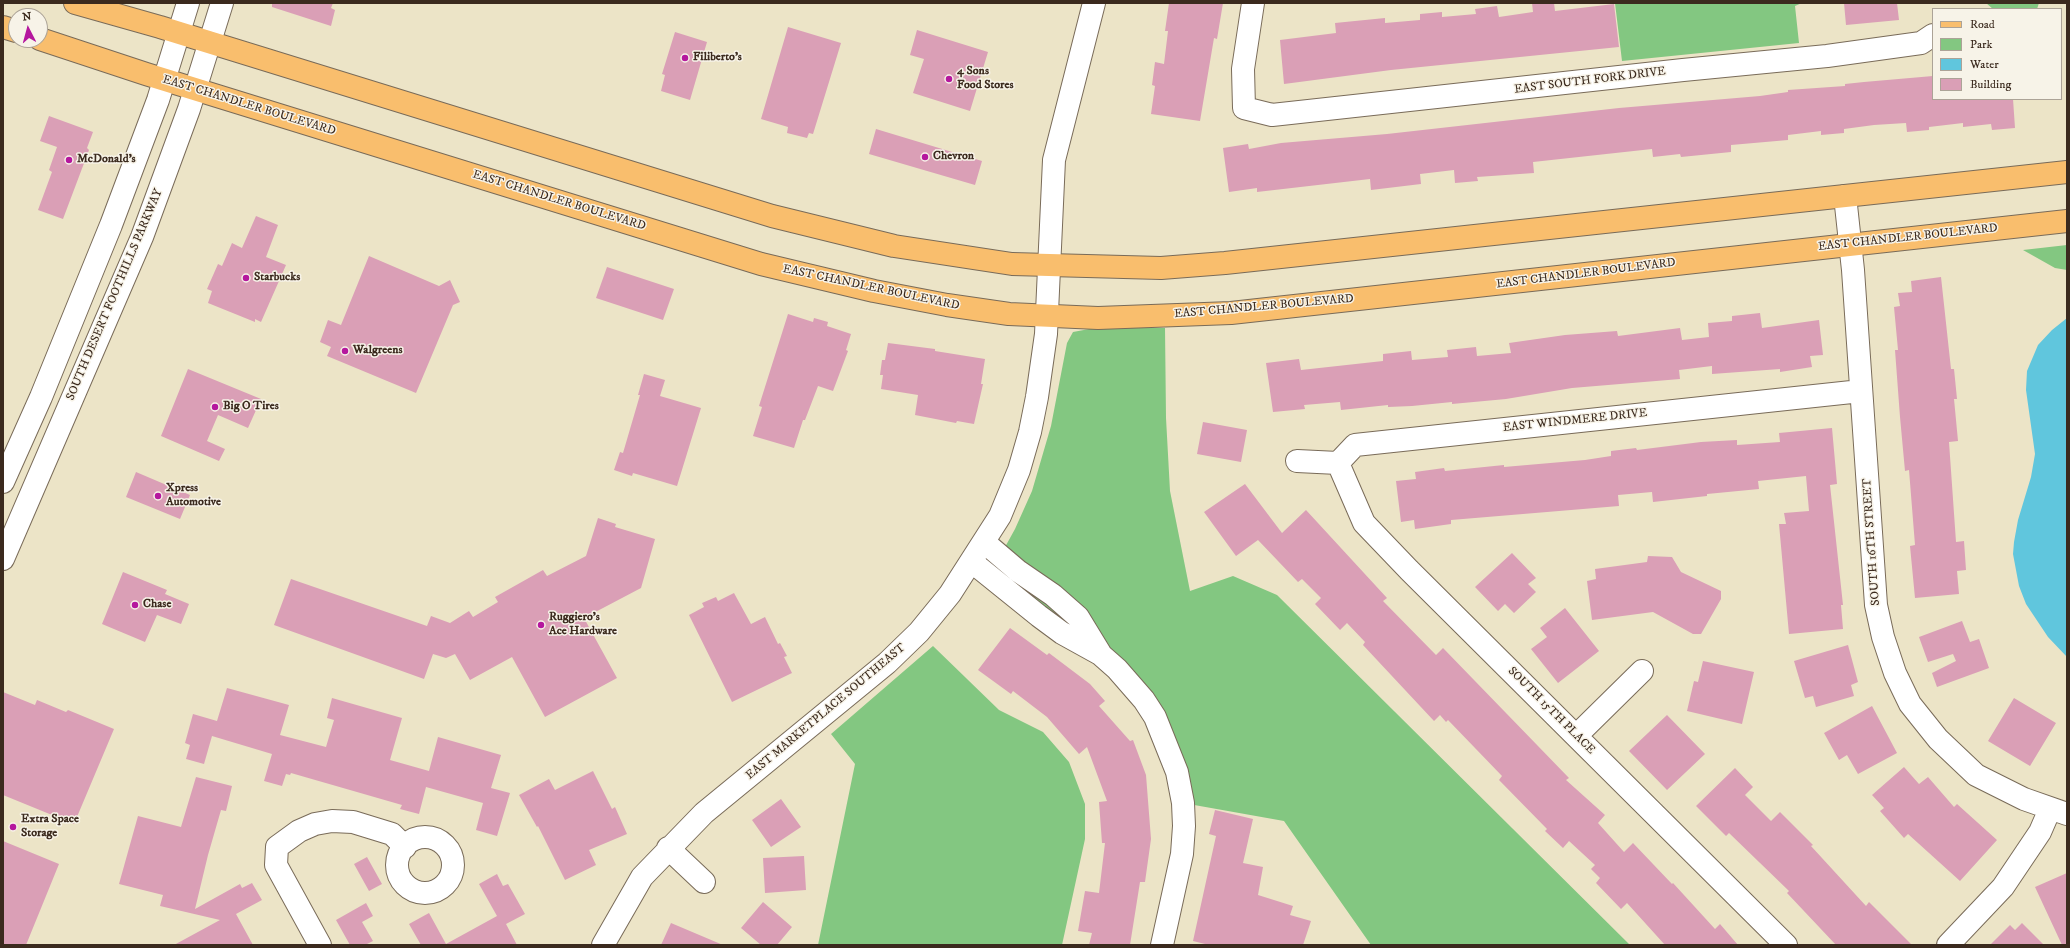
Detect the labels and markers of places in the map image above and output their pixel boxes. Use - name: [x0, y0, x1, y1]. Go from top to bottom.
- place label: Filiberto's: [693, 51, 742, 65]
- marker: Filiberto's: [680, 53, 690, 63]
- place label: 4 Sons Food Stores: [957, 65, 1014, 93]
- marker: 4 Sons Food Stores: [944, 74, 954, 84]
- place label: Chevron: [933, 150, 974, 164]
- marker: Chevron: [920, 152, 930, 162]
- place label: McDonald's: [77, 153, 136, 167]
- marker: McDonald's: [64, 155, 74, 165]
- place label: Starbucks: [254, 271, 300, 285]
- marker: Starbucks: [241, 273, 251, 283]
- place label: Walgreens: [353, 344, 402, 358]
- marker: Walgreens: [340, 346, 350, 356]
- place label: Big O Tires: [223, 400, 279, 414]
- marker: Big O Tires: [210, 402, 220, 412]
- place label: Xpress Automotive: [166, 482, 221, 510]
- marker: Xpress Automotive: [153, 491, 163, 501]
- place label: Chase: [143, 598, 171, 612]
- marker: Chase: [130, 600, 140, 610]
- place label: Ruggiero's Ace Hardware: [549, 611, 617, 639]
- marker: Ruggiero's Ace Hardware: [536, 620, 546, 630]
- place label: Extra Space Storage: [21, 813, 79, 841]
- marker: Extra Space Storage: [8, 822, 18, 832]

